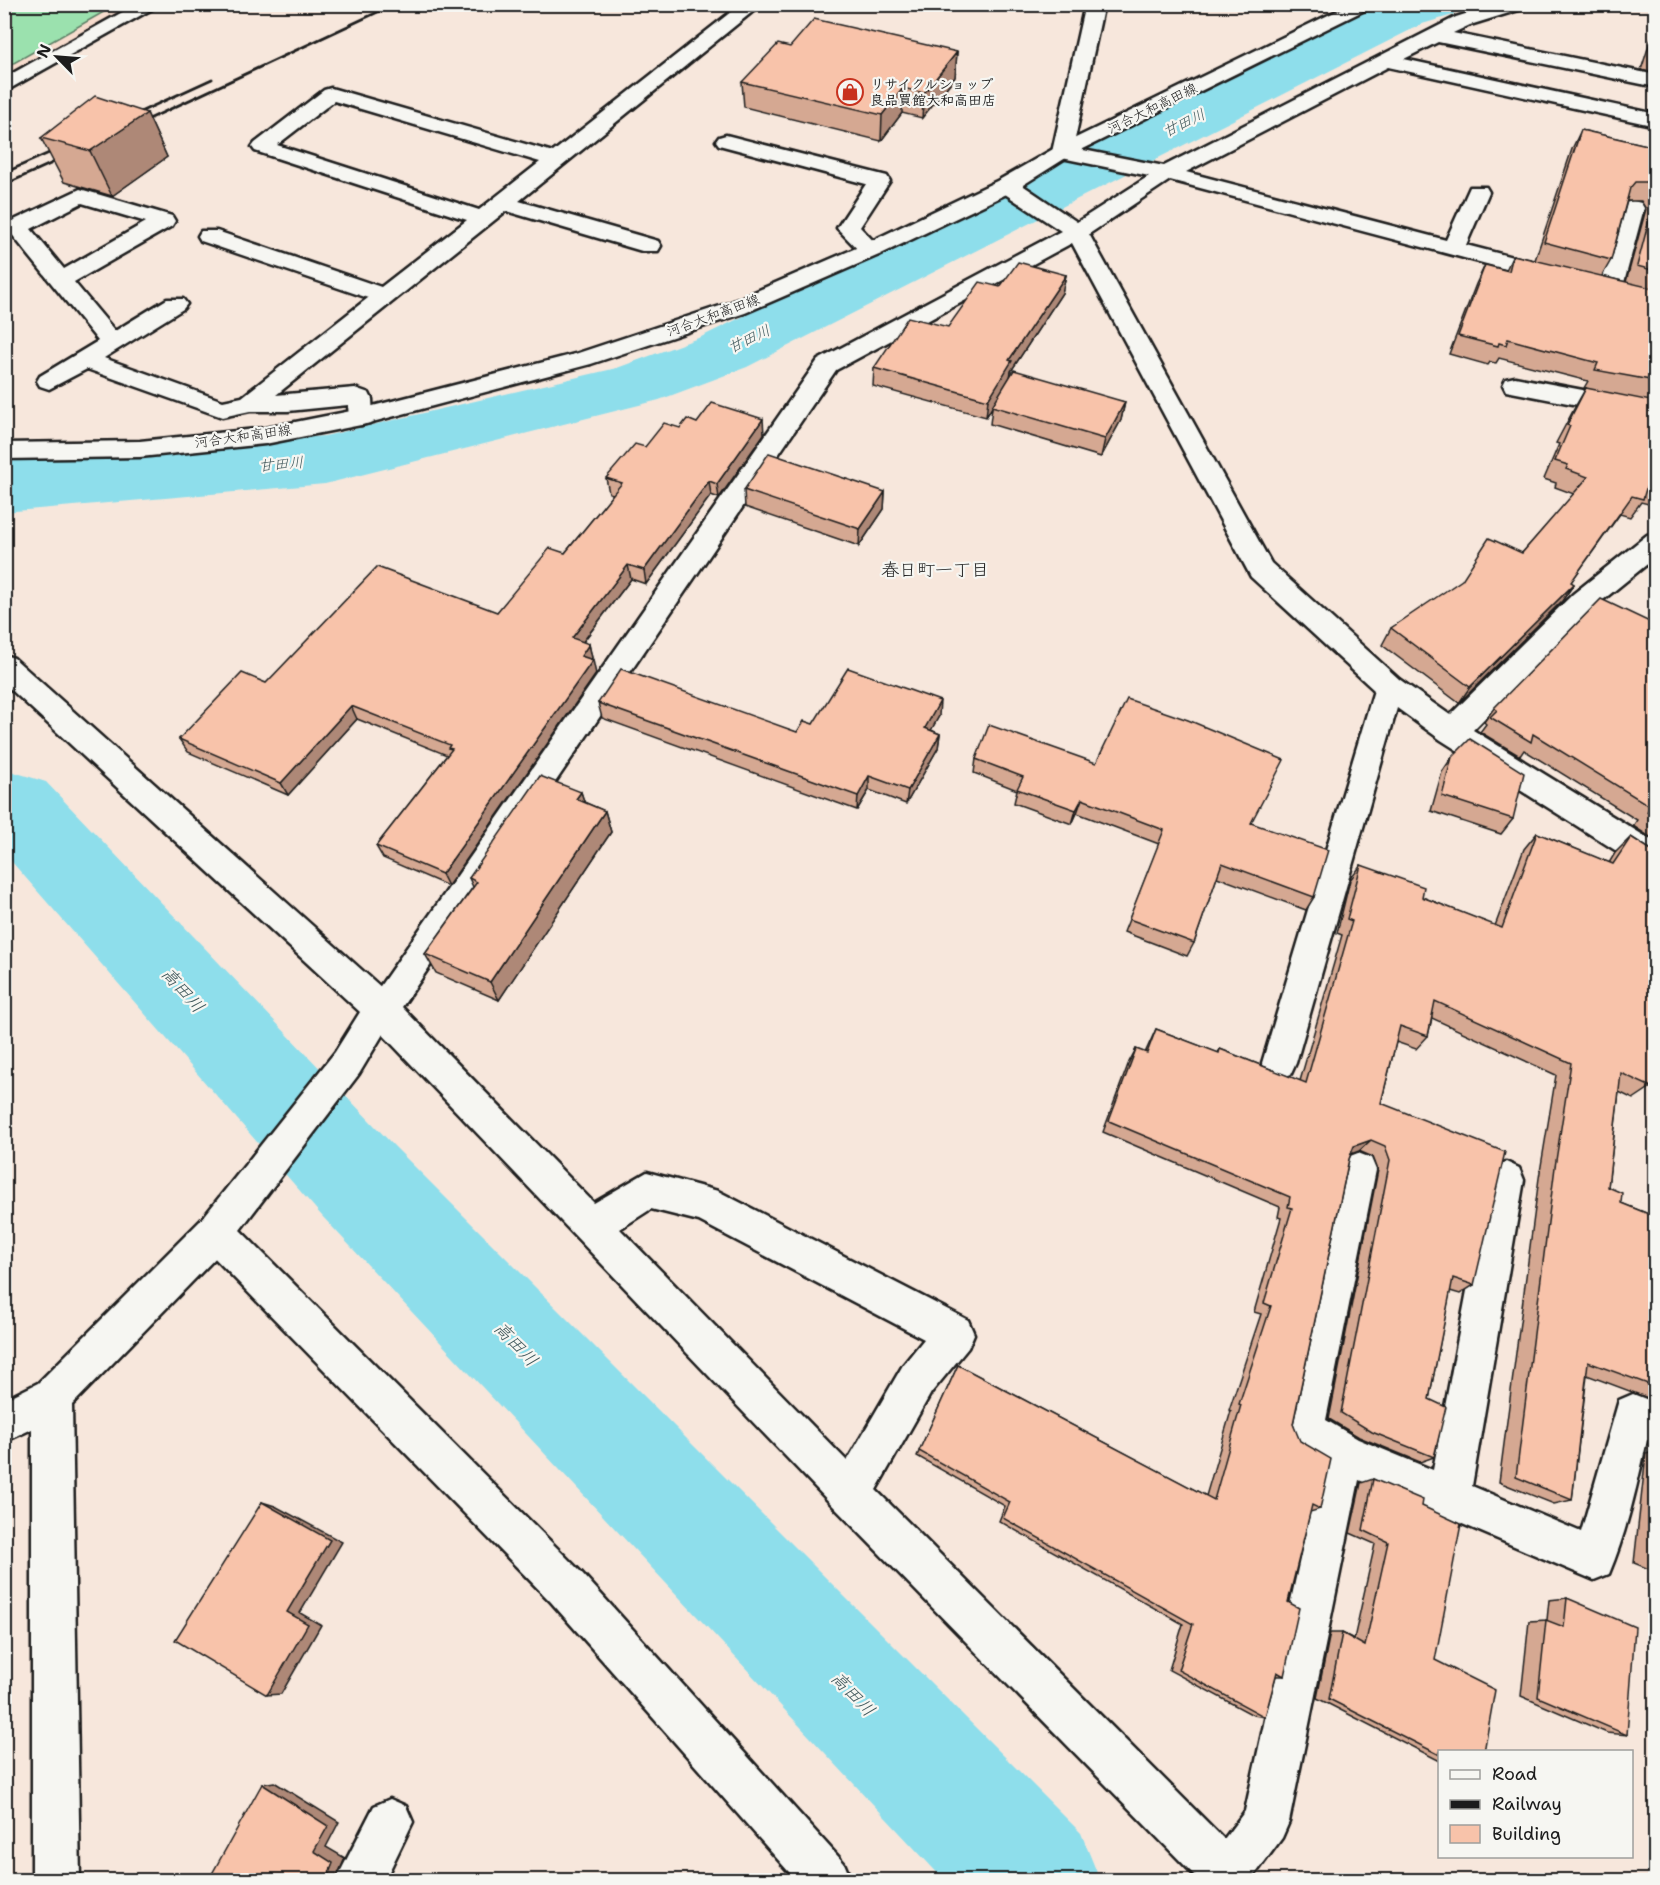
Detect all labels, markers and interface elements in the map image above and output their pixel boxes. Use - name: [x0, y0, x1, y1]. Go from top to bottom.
- north arrow: [27, 27, 87, 87]
- text: N: [32, 41, 56, 61]
- place label: リサイクルショップ 良品買館大和高田店: [870, 75, 996, 109]
- shop icon: リサイクルショップ 良品買館大和高田店: [835, 77, 865, 107]
- street label: 河合大和高田線: [1104, 78, 1200, 138]
- water label: 甘田川: [1159, 104, 1209, 142]
- street label: 河合大和高田線: [664, 290, 762, 340]
- water label: 甘田川: [724, 320, 774, 358]
- street label: 河合大和高田線: [193, 420, 293, 452]
- water label: 甘田川: [258, 452, 304, 476]
- district label: 春日町一丁目: [881, 558, 989, 582]
- water label: 高田川: [156, 962, 210, 1018]
- water label: 高田川: [489, 1316, 543, 1372]
- water label: 高田川: [826, 1666, 880, 1722]
- legend: [1438, 1750, 1633, 1858]
- text: Road: [1492, 1762, 1537, 1786]
- text: Railway: [1492, 1792, 1562, 1816]
- text: Building: [1492, 1822, 1561, 1846]

